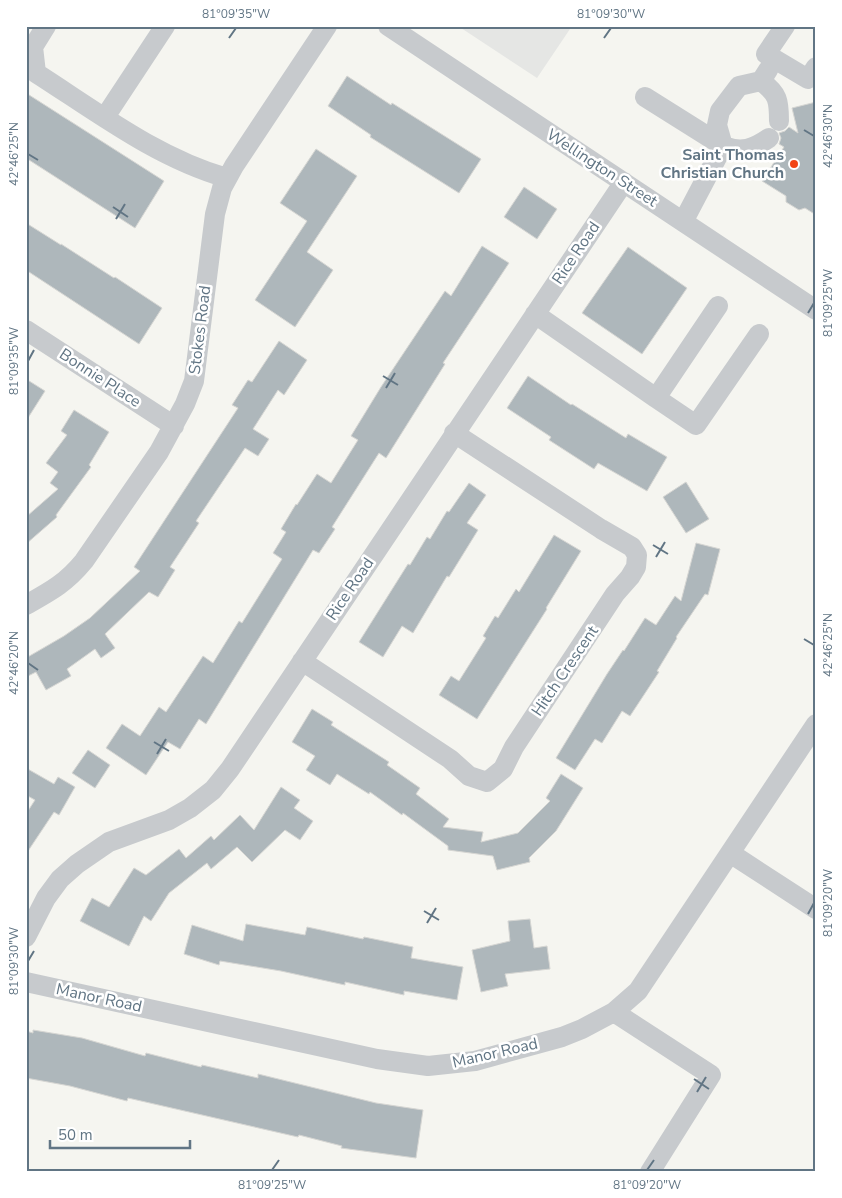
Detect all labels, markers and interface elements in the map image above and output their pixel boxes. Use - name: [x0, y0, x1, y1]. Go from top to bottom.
- text: 81°09'35"W: [202, 6, 270, 22]
- text: 81°09'30"W: [577, 6, 645, 22]
- text: 42°46'30"N: [820, 104, 836, 168]
- text: 42°46'25"N: [6, 122, 22, 186]
- street label: Wellington Street: [542, 124, 662, 212]
- place label: Saint Thomas Christian Church: [660, 144, 784, 184]
- marker: Saint Thomas Christian Church: [788, 158, 800, 170]
- street label: Rice Road: [547, 217, 605, 289]
- text: 81°09'25"W: [820, 269, 836, 337]
- street label: Stokes Road: [184, 284, 216, 376]
- text: 81°09'35"W: [6, 327, 22, 395]
- street label: Bonnie Place: [55, 343, 145, 413]
- street label: Rice Road: [321, 553, 379, 625]
- text: 42°46'25"N: [820, 613, 836, 677]
- street label: Hitch Crescent: [527, 621, 604, 721]
- text: 42°46'20"N: [6, 631, 22, 695]
- text: 81°09'20"W: [820, 869, 836, 937]
- text: 81°09'30"W: [6, 927, 22, 995]
- street label: Manor Road: [54, 978, 144, 1018]
- street label: Manor Road: [450, 1032, 540, 1074]
- scale bar: [50, 1118, 190, 1150]
- text: 50 m: [58, 1125, 93, 1145]
- text: 81°09'25"W: [238, 1177, 306, 1193]
- text: 81°09'20"W: [613, 1177, 681, 1193]

